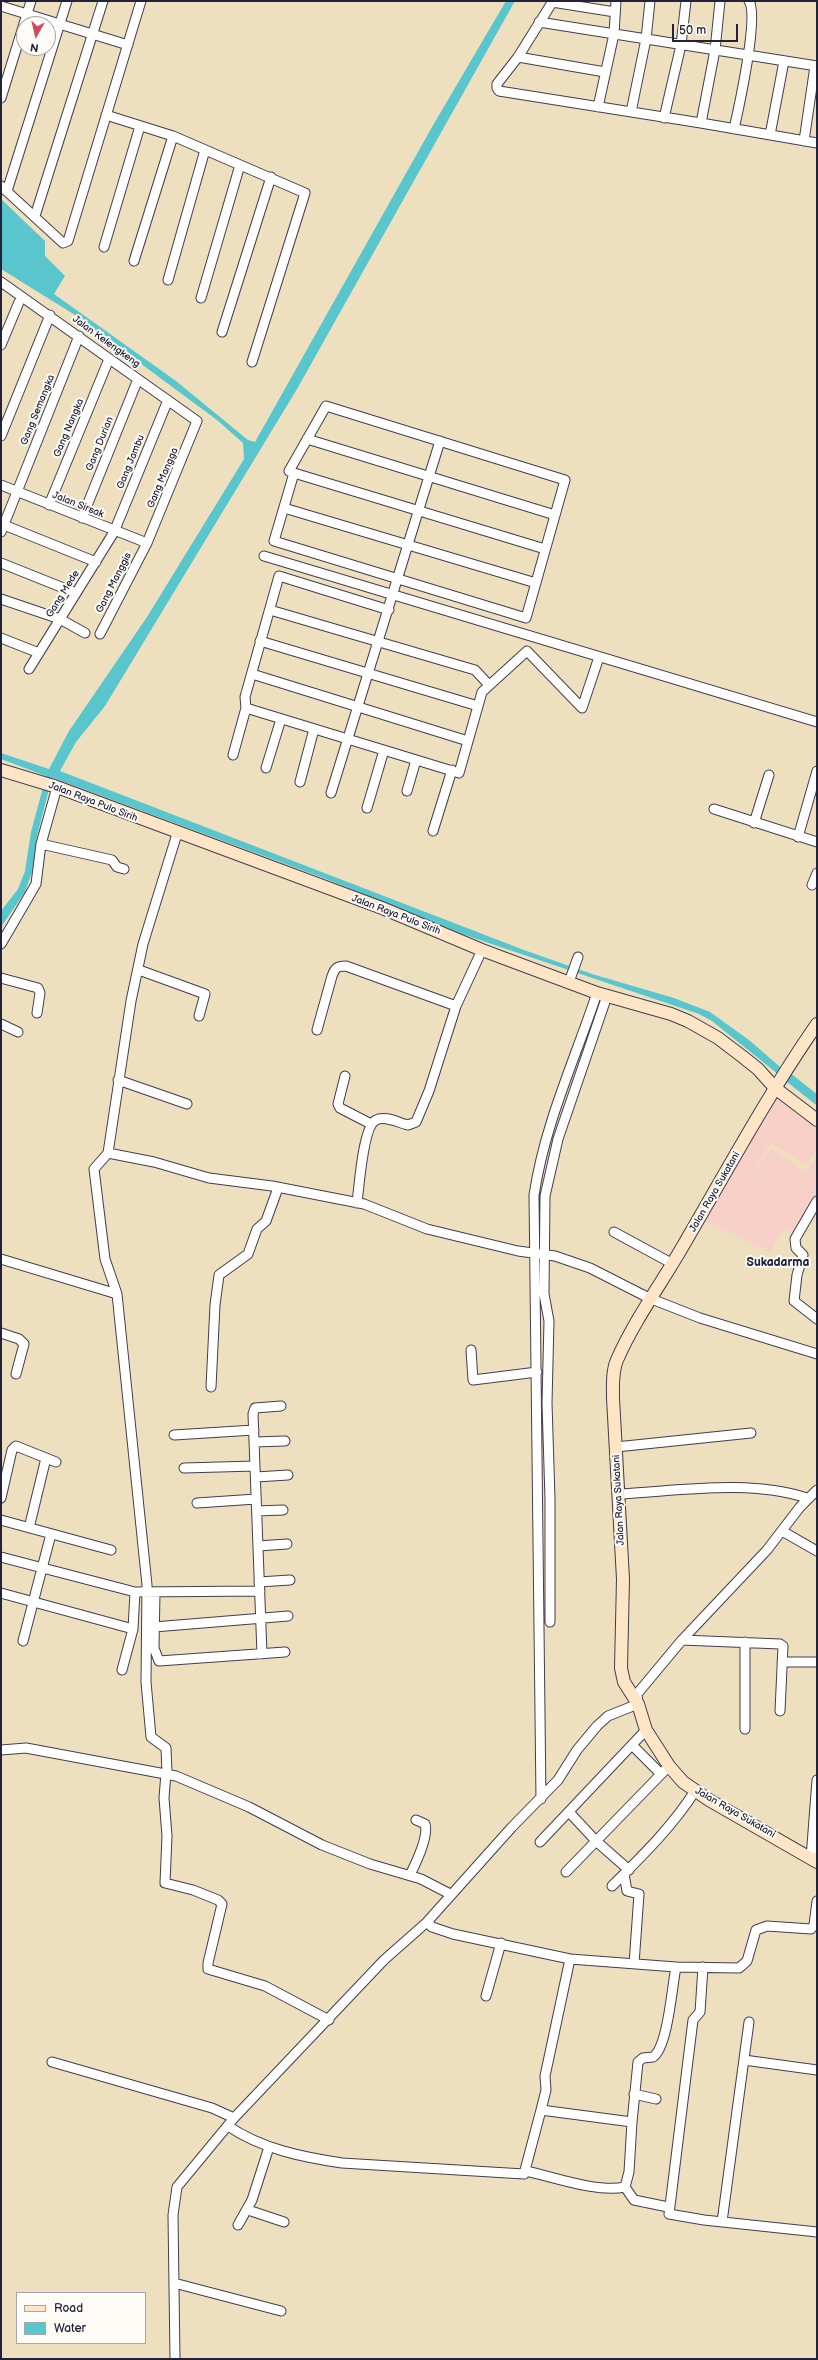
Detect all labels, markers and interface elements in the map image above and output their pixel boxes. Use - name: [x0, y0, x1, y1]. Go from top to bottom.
- north arrow: [16, 16, 56, 56]
- scale bar: [674, 16, 740, 42]
- text: 50 m: [679, 23, 706, 38]
- text: N: [29, 40, 39, 54]
- street label: Jalan Kelengkeng: [70, 313, 142, 371]
- street label: Gang Semangka: [18, 373, 58, 447]
- street label: Gang Nangka: [51, 397, 87, 459]
- street label: Gang Durian: [84, 415, 116, 473]
- street label: Gang Jambu: [115, 433, 147, 491]
- street label: Gang Mangga: [145, 446, 181, 510]
- street label: Jalan Sirsak: [51, 489, 105, 521]
- street label: Gang Manggis: [94, 551, 134, 615]
- street label: Gang Mede: [44, 568, 82, 620]
- street label: Jalan Raya Pulo Sirih: [47, 779, 139, 825]
- street label: Jalan Raya Pulo Sirih: [350, 892, 442, 938]
- street label: Jalan Raya Sukatani: [687, 1150, 743, 1234]
- district label: Sukadarma: [747, 1256, 809, 1270]
- street label: Jalan Raya Sukatani: [611, 1454, 627, 1546]
- street label: Jalan Raya Sukatani: [693, 1785, 777, 1841]
- legend: [16, 2292, 146, 2344]
- text: Road: [54, 2301, 83, 2316]
- text: Water: [54, 2321, 86, 2336]

